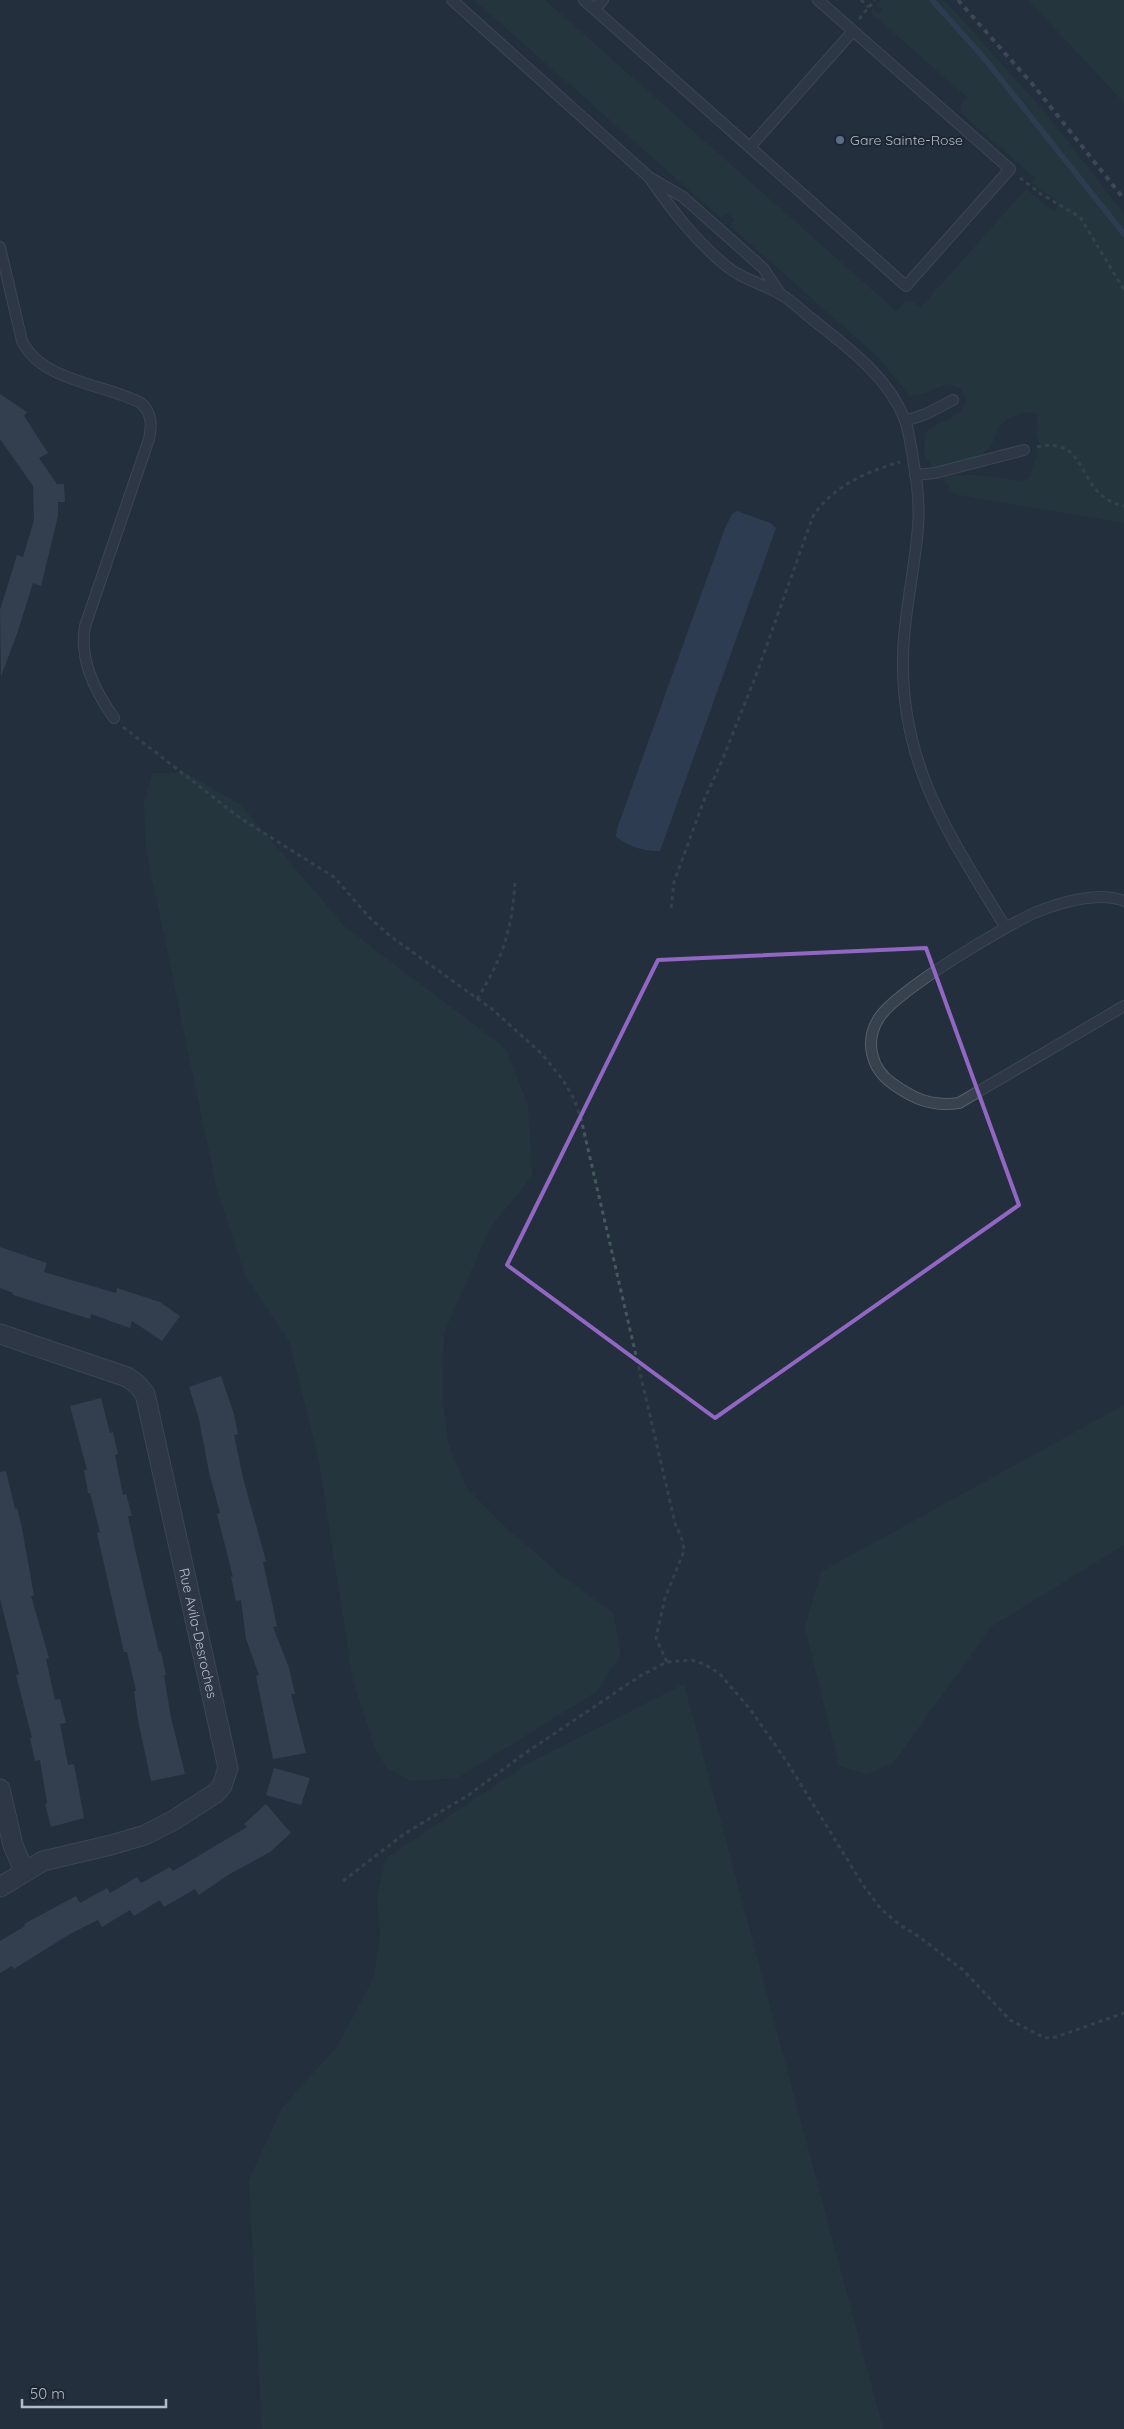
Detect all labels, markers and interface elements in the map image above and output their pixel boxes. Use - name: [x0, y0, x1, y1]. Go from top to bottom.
- place label: Gare Sainte-Rose: [850, 131, 963, 149]
- marker: Gare Sainte-Rose: [834, 134, 846, 146]
- street label: Rue Avila-Desroches: [175, 1566, 221, 1700]
- scale bar: [22, 2376, 166, 2408]
- text: 50 m: [30, 2384, 65, 2403]

